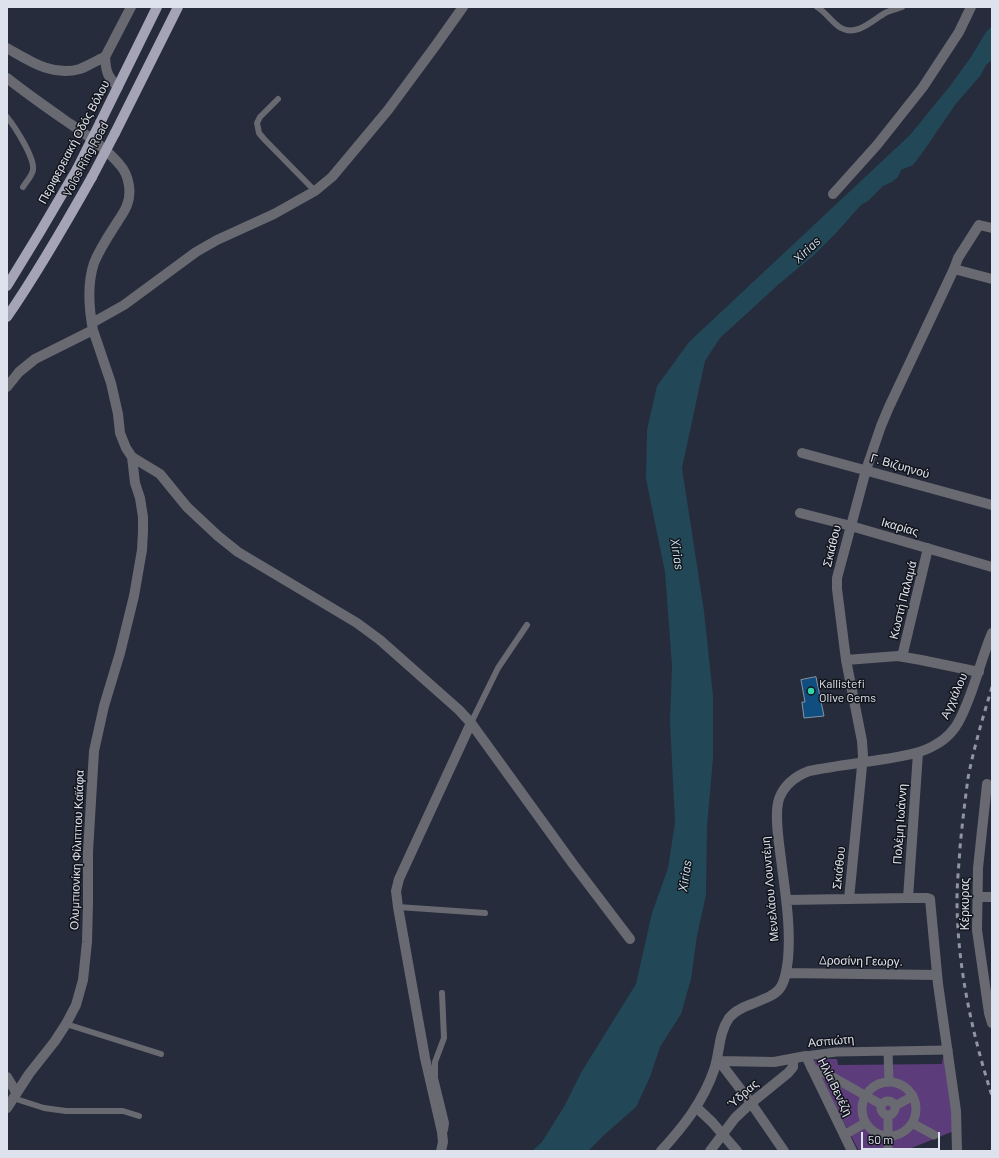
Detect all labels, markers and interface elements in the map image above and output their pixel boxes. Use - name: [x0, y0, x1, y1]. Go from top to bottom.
- street label: Περιφερειακή Οδός Βόλου: [35, 78, 113, 206]
- street label: Volos Ring Road: [60, 119, 112, 199]
- water label: Xirias: [790, 234, 824, 266]
- street label: Γ. Βιζυηνού: [869, 451, 931, 481]
- street label: Ικαρίας: [880, 515, 920, 539]
- street label: Σκιάθου: [820, 523, 844, 569]
- water label: Xirias: [667, 537, 687, 571]
- street label: Κωστή Παλαμά: [886, 559, 920, 641]
- street label: Αγχιάλου: [938, 671, 970, 721]
- place label: Kallistefi Olive Gems: [819, 677, 876, 705]
- marker: Kallistefi Olive Gems: [806, 686, 816, 696]
- street label: Ολυμπιονίκη Φίλιππου Καϊάφα: [67, 770, 87, 930]
- street label: Πολέμη Ιωάννη: [890, 783, 910, 865]
- street label: Μενελάου Λουντέμη: [758, 836, 782, 942]
- street label: Σκιάθου: [830, 846, 848, 890]
- water label: Xirias: [675, 859, 695, 893]
- street label: Κέρκυρας: [958, 878, 972, 930]
- street label: Δροσίνη Γεωργ.: [819, 953, 903, 969]
- street label: Ασπιώτη: [807, 1032, 855, 1050]
- street label: Ηλία Βενέζη: [815, 1055, 855, 1119]
- street label: Ύδρας: [725, 1076, 761, 1112]
- scale bar: [863, 1124, 942, 1150]
- text: 50 m: [868, 1132, 893, 1146]

